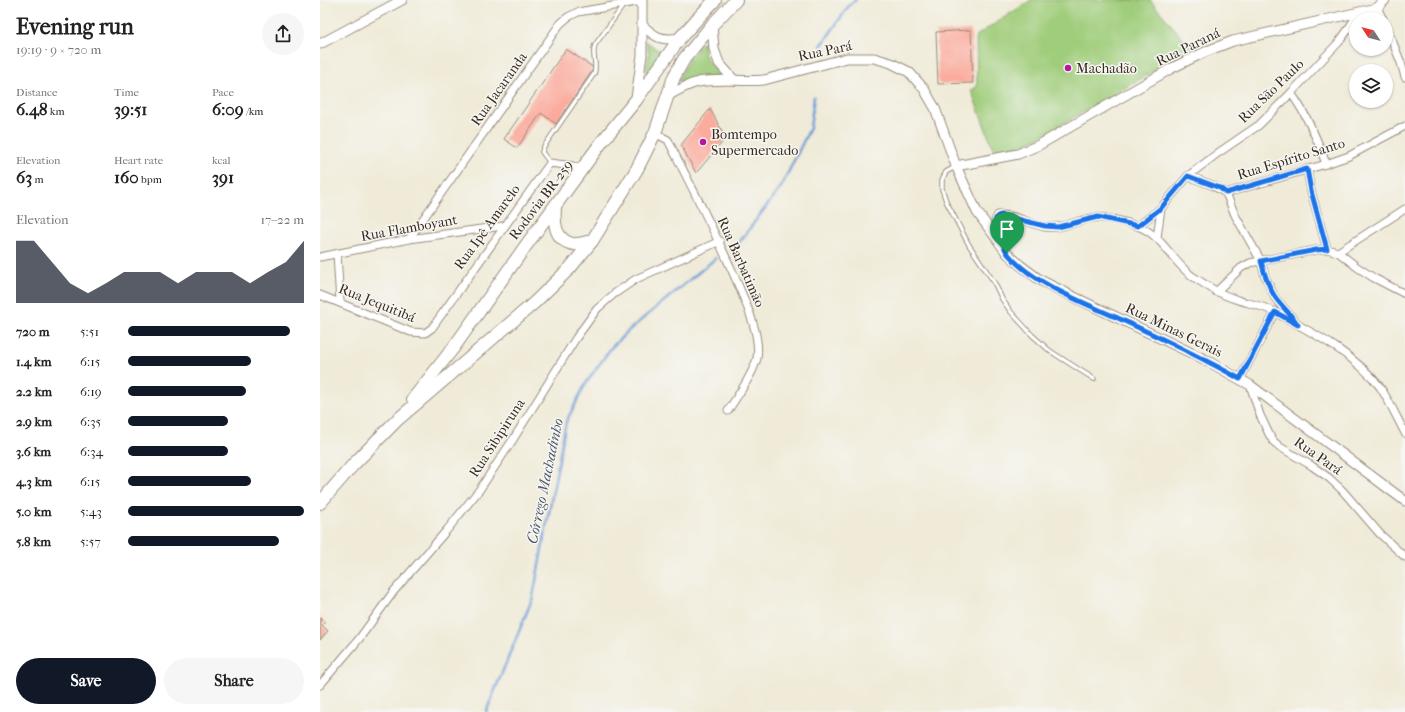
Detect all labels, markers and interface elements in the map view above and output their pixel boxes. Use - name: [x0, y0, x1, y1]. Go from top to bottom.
- north arrow: [1349, 12, 1393, 56]
- map controls: [1349, 12, 1393, 108]
- button: share: [262, 13, 304, 55]
- text: Evening run: [16, 14, 134, 40]
- street label: Rua Paraná: [1153, 24, 1223, 70]
- street label: Rua Pará: [797, 37, 854, 65]
- text: 19:19 · 9 × 720 m: [16, 42, 101, 57]
- street label: Rua Jacaranda: [467, 48, 531, 129]
- street label: Rua São Paulo: [1235, 55, 1307, 127]
- place label: Machadão: [1076, 60, 1137, 77]
- marker: Machadão: [1063, 63, 1073, 73]
- button: layers: [1349, 64, 1393, 108]
- text: Distance: [16, 86, 57, 99]
- text: Time: [114, 86, 139, 99]
- text: Pace: [212, 86, 234, 99]
- text: 6.48: [16, 99, 48, 119]
- text: 39:51: [114, 99, 147, 119]
- text: 6:09: [212, 99, 244, 119]
- text: km: [48, 105, 65, 118]
- text: /km: [244, 105, 263, 118]
- place label: Bomtempo Supermercado: [711, 126, 798, 159]
- street label: Rua Espírito Santo: [1235, 135, 1347, 183]
- marker: Bomtempo Supermercado: [698, 137, 708, 147]
- text: Elevation: [16, 154, 60, 167]
- text: Heart rate: [114, 154, 163, 167]
- text: kcal: [212, 154, 231, 167]
- street label: Rodovia BR-259: [505, 157, 577, 243]
- text: 63: [16, 167, 32, 187]
- text: 160: [114, 167, 139, 187]
- text: 391: [212, 167, 234, 187]
- text: m: [32, 173, 44, 186]
- text: bpm: [139, 173, 162, 186]
- street label: Rua Ipê Amarelo: [450, 181, 524, 273]
- street label: Rua Flamboyant: [359, 211, 459, 245]
- text: Elevation: [16, 212, 69, 227]
- text: 17–22 m: [260, 212, 304, 227]
- pin: [990, 212, 1024, 253]
- street label: Rua Barbatimão: [714, 214, 768, 310]
- icon: arrive: [996, 218, 1018, 240]
- street label: Rua Jequitibá: [336, 280, 418, 326]
- street label: Rua Minas Gerais: [1123, 299, 1225, 361]
- text: 720 m: [16, 324, 50, 339]
- text: 5:51: [80, 324, 99, 339]
- text: 1.4 km: [16, 354, 51, 369]
- text: 6:15: [80, 354, 100, 369]
- text: 2.2 km: [16, 384, 52, 399]
- text: 6:19: [80, 384, 102, 399]
- street label: Rua Sibipiruna: [465, 395, 529, 480]
- text: 2.9 km: [16, 414, 52, 429]
- text: 6:35: [80, 414, 101, 429]
- water label: Córrego Machadinho: [523, 417, 567, 545]
- street label: Rua Pará: [1291, 433, 1346, 479]
- text: 3.6 km: [16, 444, 51, 459]
- text: 6:34: [80, 444, 103, 459]
- text: 4.3 km: [16, 474, 52, 489]
- text: 6:15: [80, 474, 100, 489]
- text: 5.0 km: [16, 504, 52, 519]
- text: 5:43: [80, 504, 102, 519]
- text: 5.8 km: [16, 534, 51, 549]
- text: 5:57: [80, 534, 101, 549]
- button: Save: [16, 658, 156, 704]
- button: Share: [164, 658, 304, 704]

